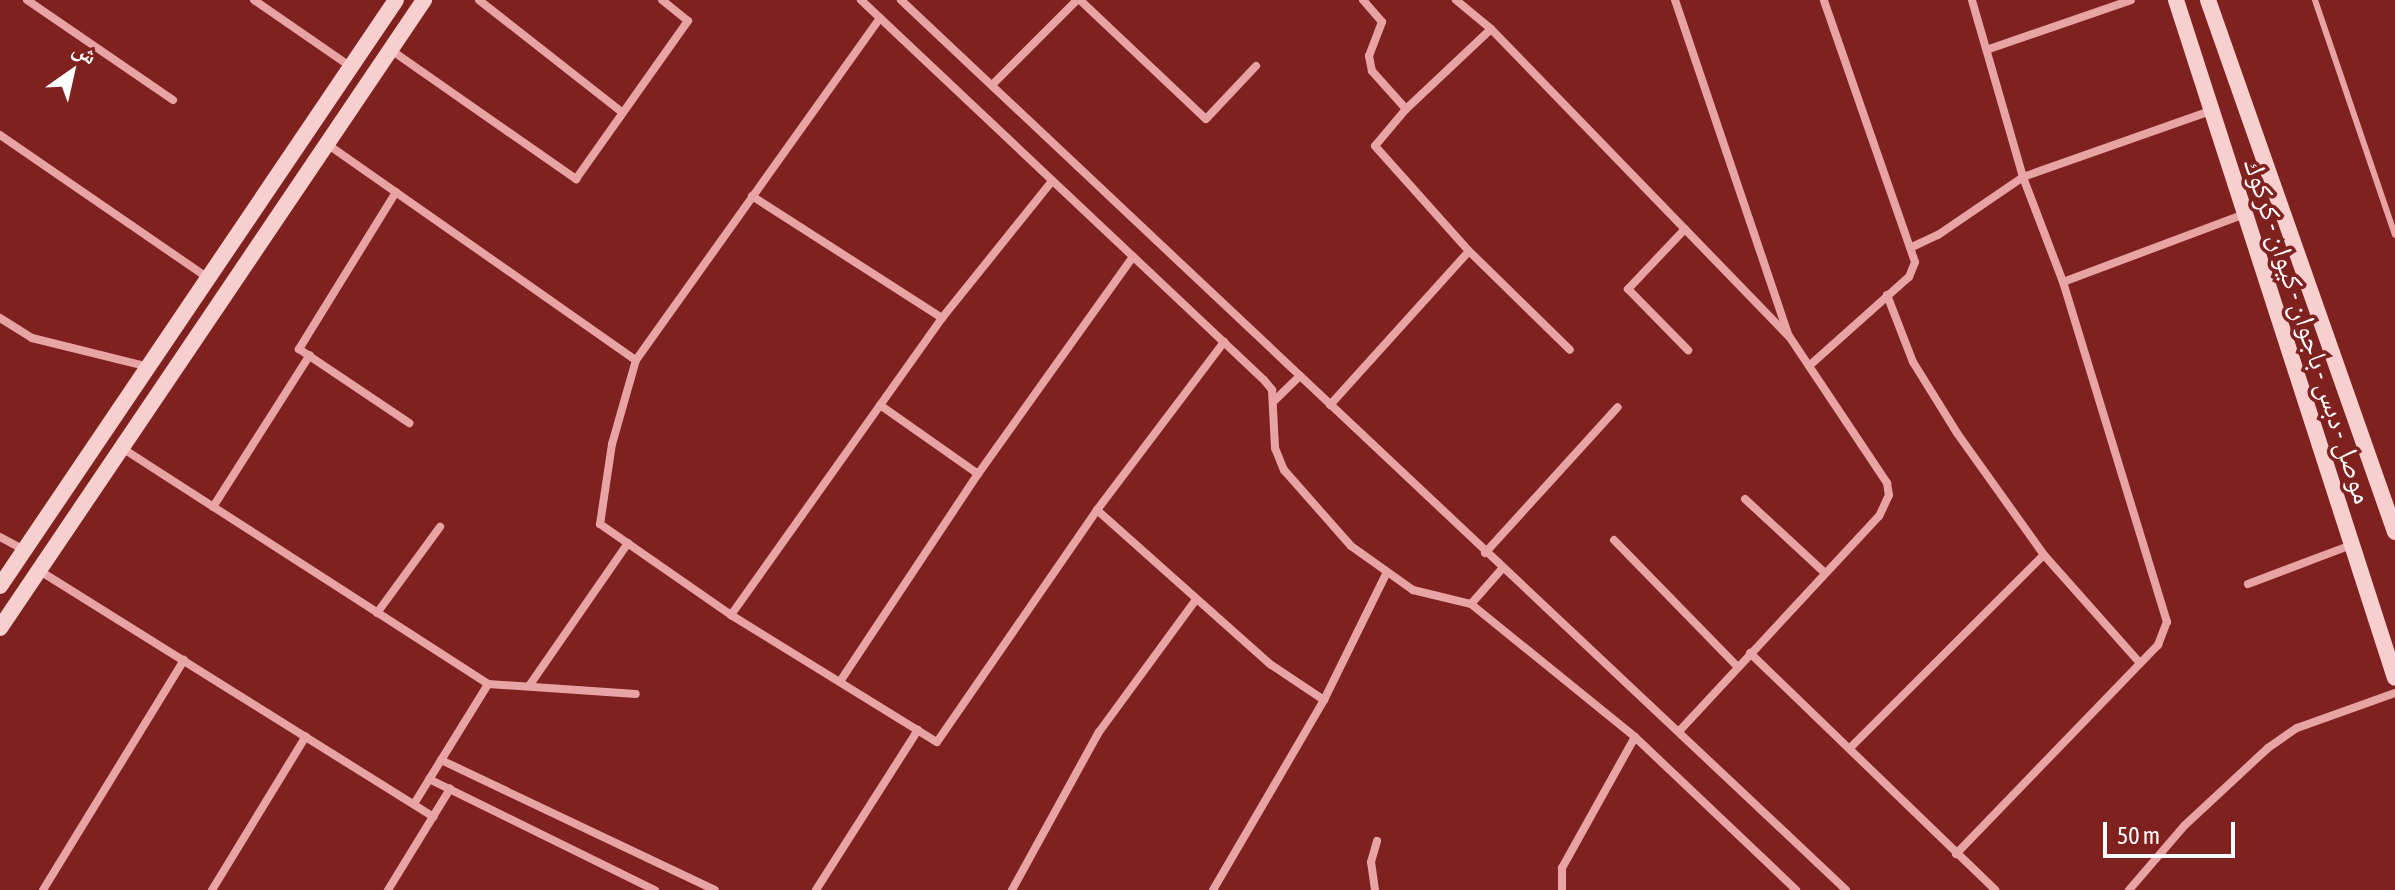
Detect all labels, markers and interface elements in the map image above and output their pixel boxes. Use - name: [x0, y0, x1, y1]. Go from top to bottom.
- north arrow: [32, 32, 112, 112]
- text: ش: [68, 35, 102, 69]
- street label: موصل - دبس - باجوان - كيوان - كركوك: [2237, 154, 2381, 508]
- scale bar: [2107, 806, 2239, 856]
- text: 50 m: [2117, 822, 2160, 849]

